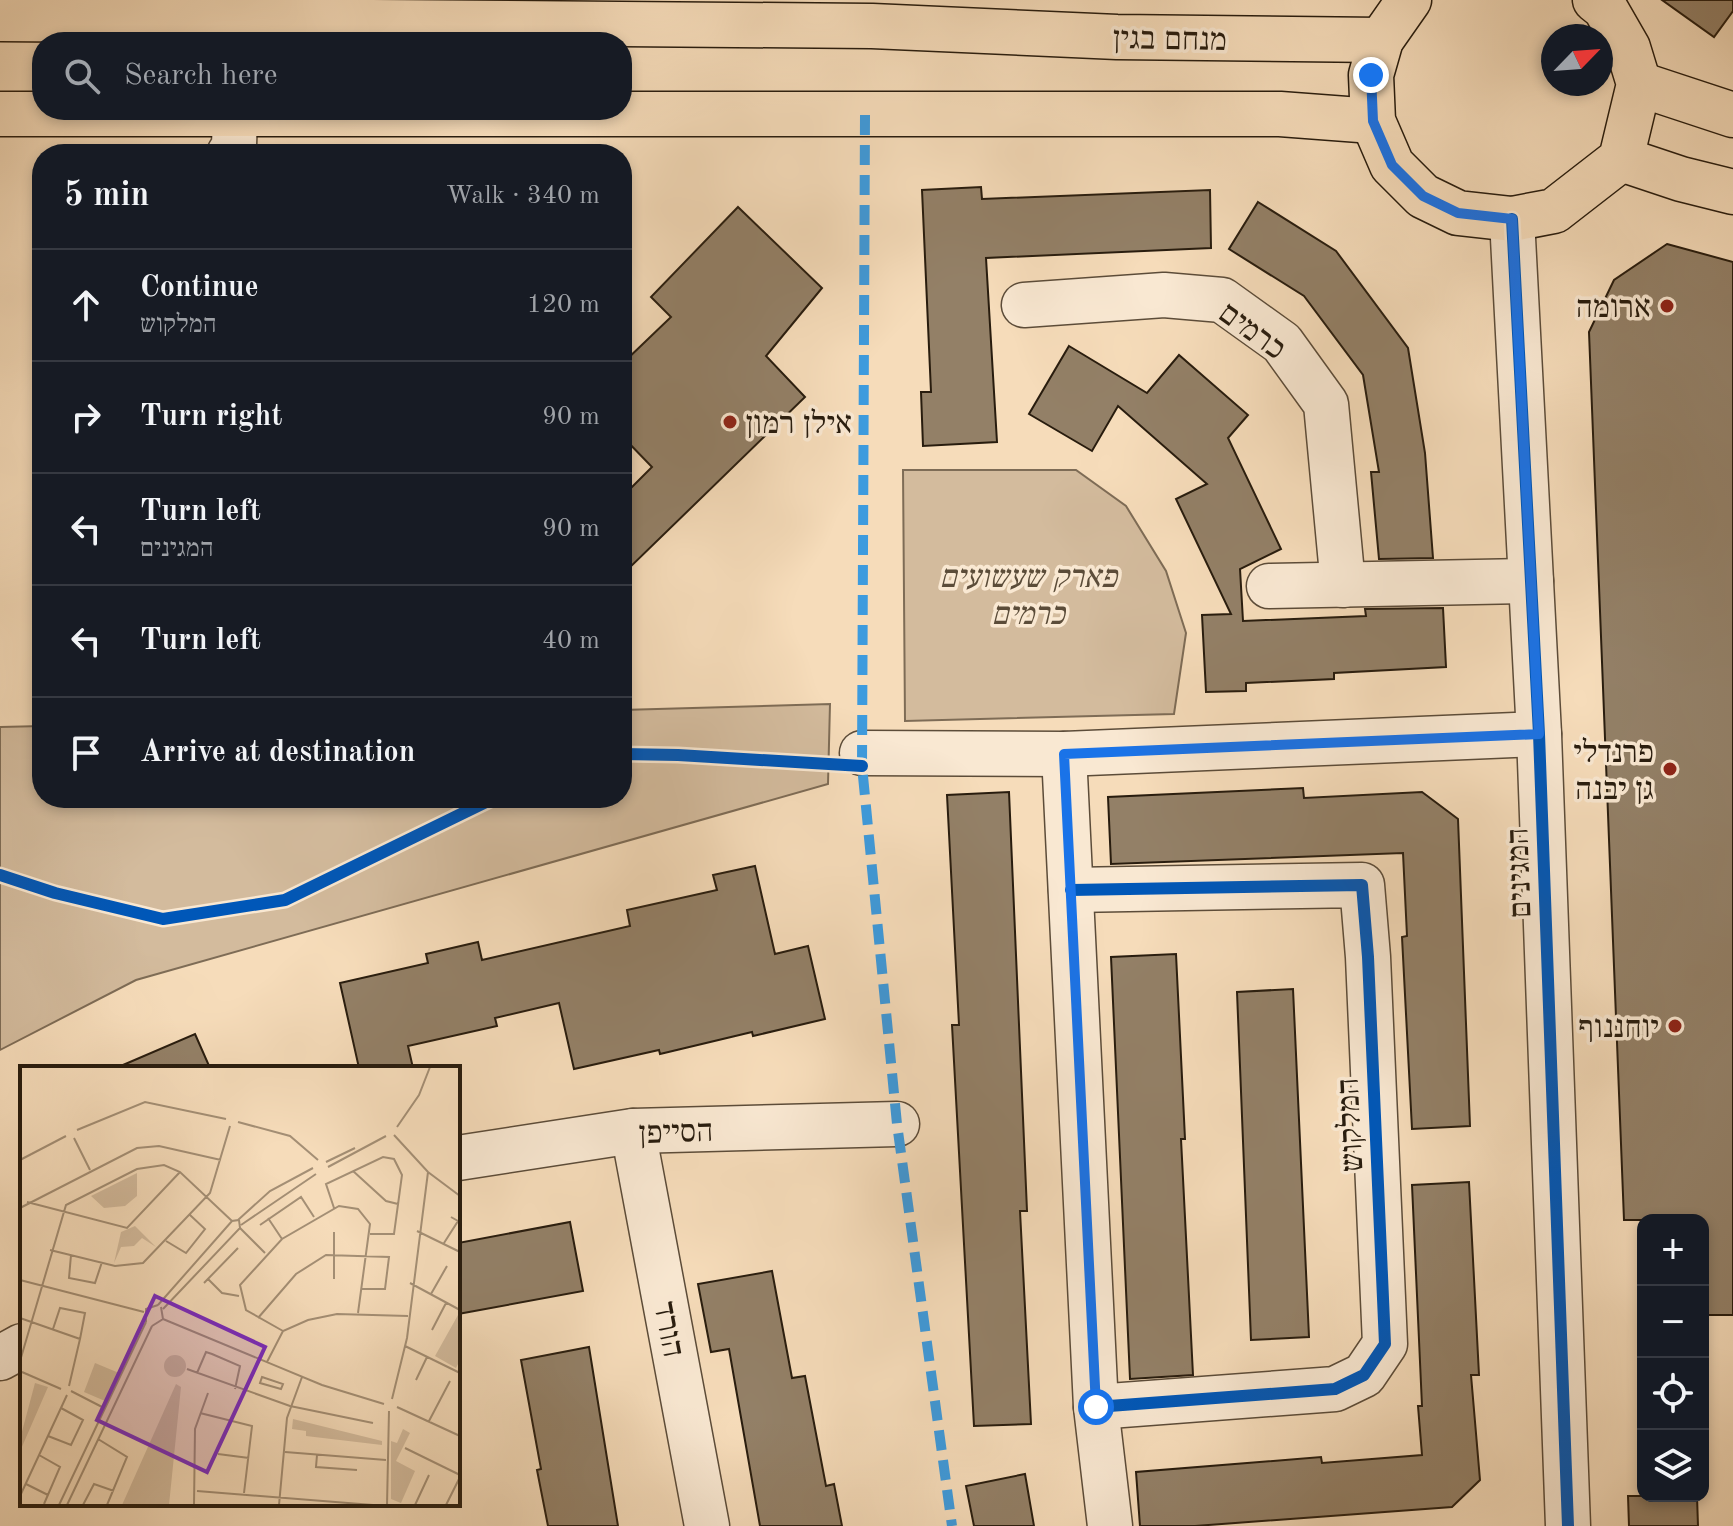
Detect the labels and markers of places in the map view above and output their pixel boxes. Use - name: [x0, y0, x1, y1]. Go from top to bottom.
- place label: ארומה: [1576, 293, 1651, 325]
- marker: ארומה: [1658, 297, 1676, 315]
- place label: אילן רמון: [746, 407, 852, 441]
- marker: אילן רמון: [721, 413, 739, 431]
- place label: פרנדלי גן יבנה: [1573, 736, 1654, 807]
- marker: פרנדלי גן יבנה: [1661, 760, 1679, 778]
- place label: יוחננוף: [1579, 1013, 1659, 1045]
- marker: יוחננוף: [1666, 1017, 1684, 1035]

